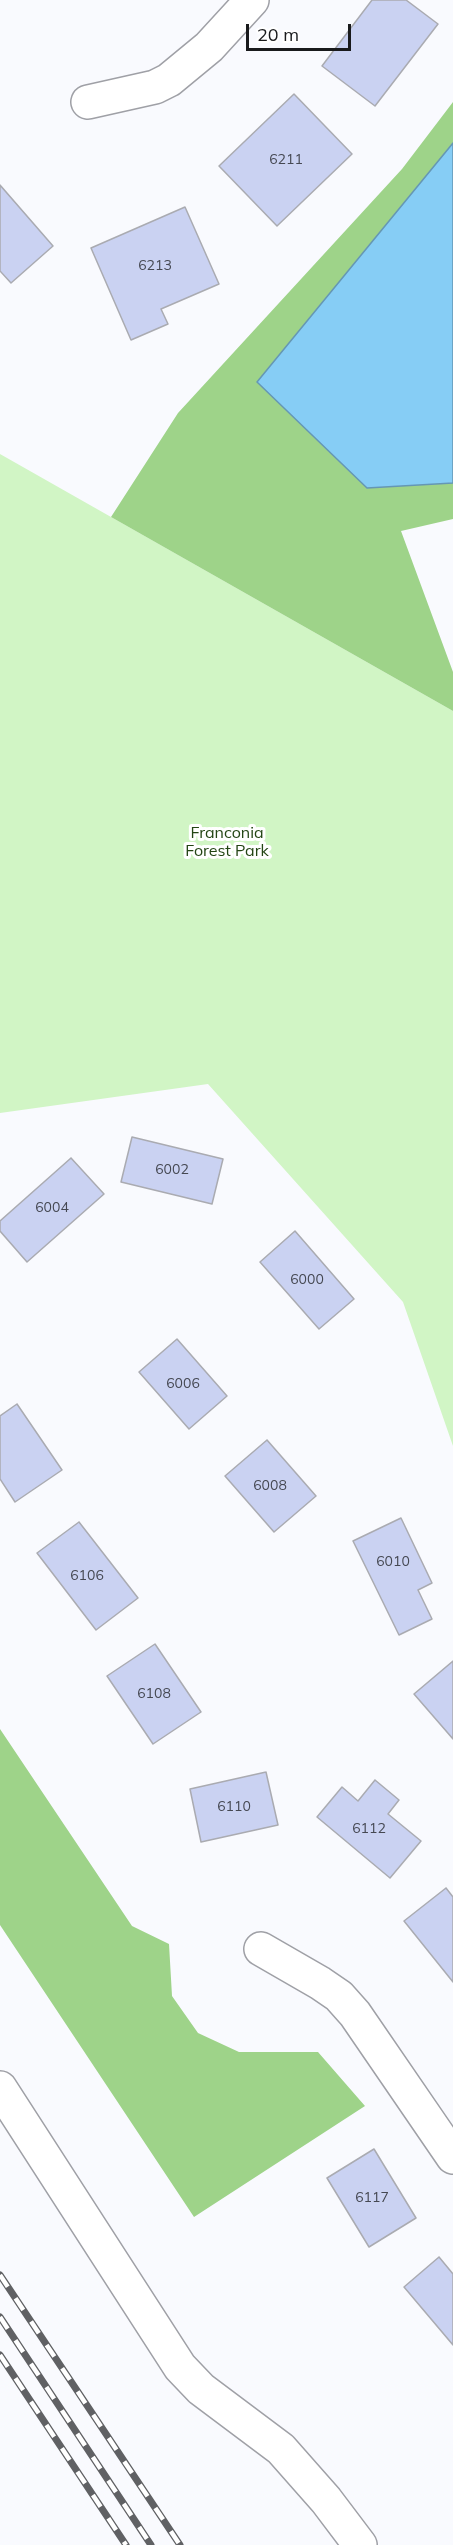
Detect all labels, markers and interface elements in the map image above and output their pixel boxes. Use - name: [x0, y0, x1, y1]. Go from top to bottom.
- scale bar: [249, 12, 354, 50]
- text: 20 m: [257, 23, 299, 46]
- house number: 6211: [269, 152, 303, 168]
- house number: 6213: [138, 258, 172, 274]
- park label: Franconia Forest Park: [185, 823, 269, 861]
- house number: 6002: [155, 1162, 189, 1178]
- house number: 6004: [35, 1200, 69, 1216]
- house number: 6000: [290, 1272, 324, 1288]
- house number: 6006: [166, 1376, 200, 1392]
- house number: 6008: [253, 1478, 287, 1494]
- house number: 6010: [376, 1554, 410, 1570]
- house number: 6106: [70, 1568, 104, 1584]
- house number: 6108: [137, 1686, 171, 1702]
- house number: 6110: [217, 1799, 251, 1815]
- house number: 6112: [352, 1821, 386, 1837]
- house number: 6117: [355, 2190, 389, 2206]

